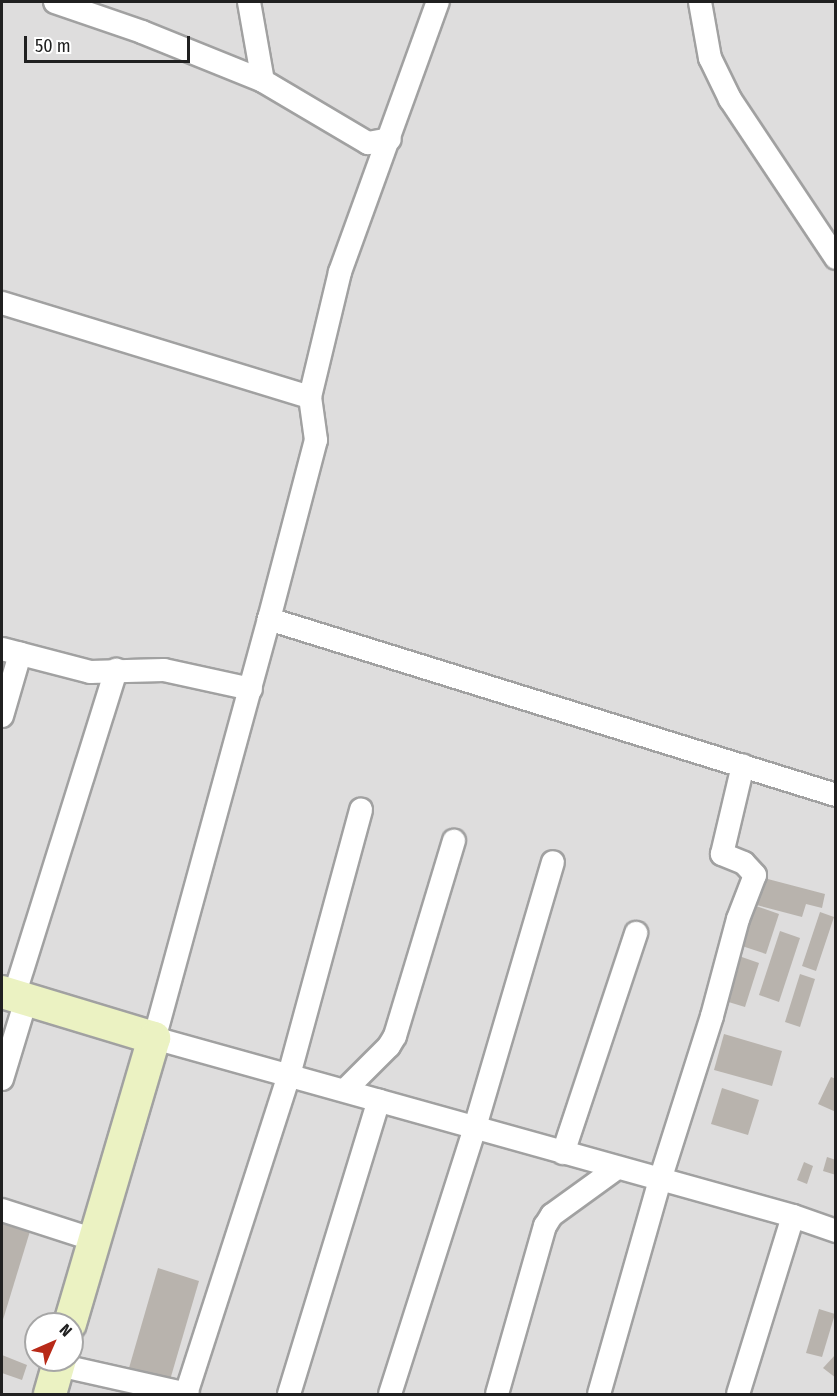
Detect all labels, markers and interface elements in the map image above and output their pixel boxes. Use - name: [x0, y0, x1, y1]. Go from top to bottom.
- scale bar: [27, 24, 194, 62]
- text: 50 m: [35, 35, 71, 57]
- north arrow: [24, 1312, 84, 1372]
- text: N: [56, 1320, 76, 1340]

